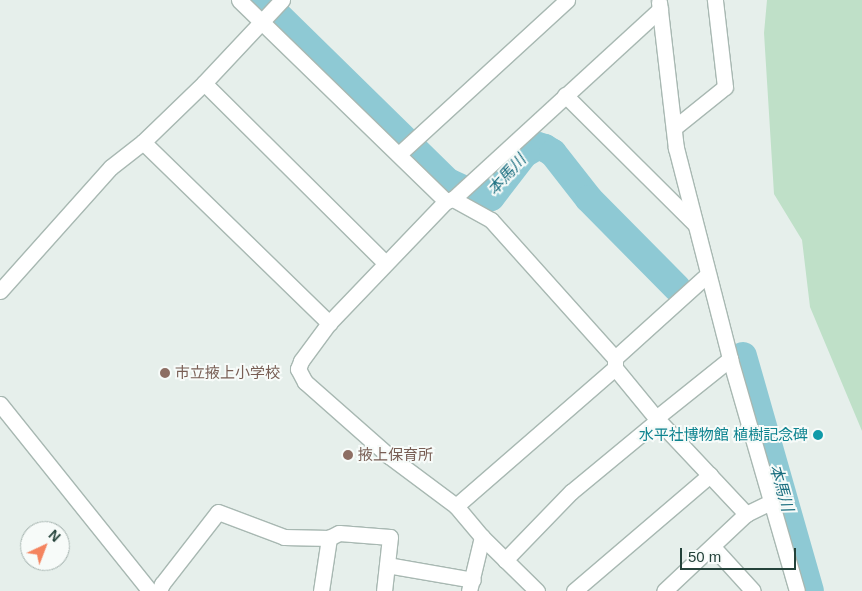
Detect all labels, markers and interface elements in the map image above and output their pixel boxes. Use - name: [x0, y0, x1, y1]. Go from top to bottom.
- water label: 本馬川: [484, 151, 530, 199]
- place label: 市立掖上小学校: [175, 364, 280, 382]
- marker: 市立掖上小学校: [159, 367, 171, 379]
- place label: 水平社博物館 植樹記念碑: [639, 426, 808, 444]
- marker: 水平社博物館 植樹記念碑: [812, 429, 824, 441]
- place label: 掖上保育所: [358, 446, 433, 464]
- marker: 掖上保育所: [342, 449, 354, 461]
- water label: 本馬川: [765, 462, 797, 514]
- north arrow: [20, 521, 70, 571]
- text: N: [45, 526, 64, 545]
- scale bar: [682, 538, 798, 570]
- text: 50 m: [688, 548, 721, 565]

